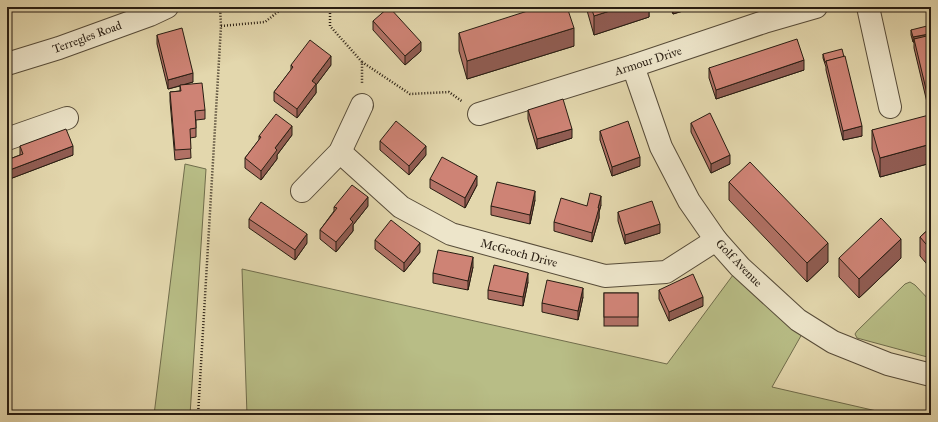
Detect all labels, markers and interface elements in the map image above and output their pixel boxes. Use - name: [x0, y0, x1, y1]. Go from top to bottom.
- street label: Terregles Road: [51, 18, 124, 57]
- street label: Armour Drive: [612, 44, 683, 79]
- street label: McGeoch Drive: [479, 236, 559, 270]
- street label: Golf Avenue: [713, 236, 765, 290]

